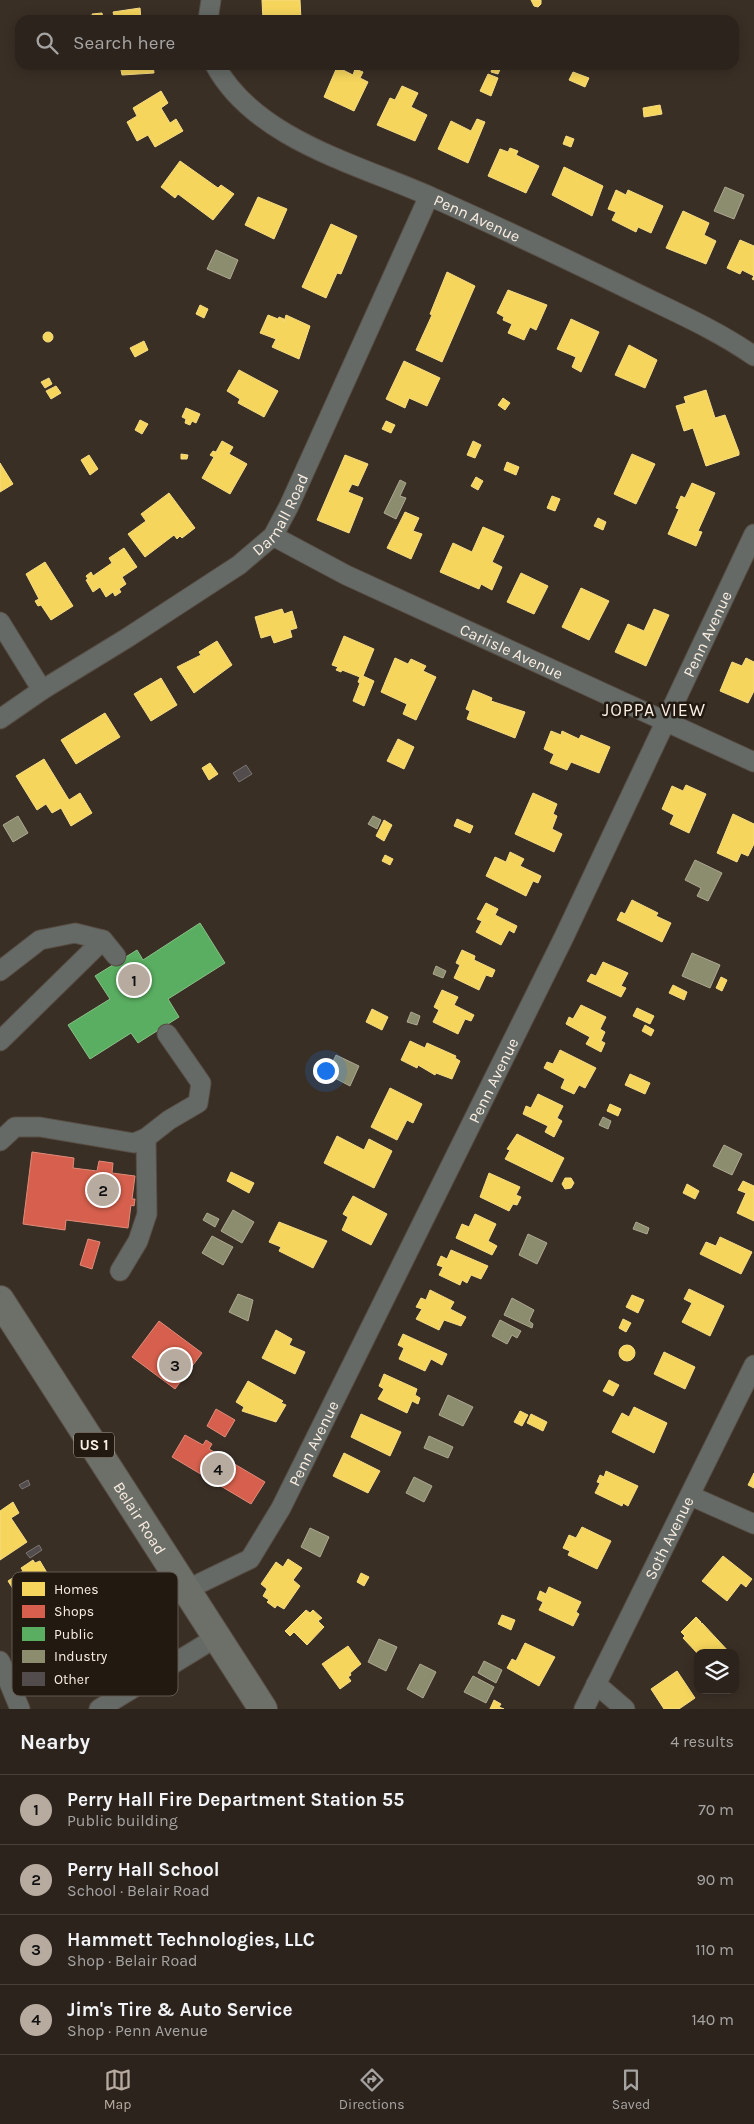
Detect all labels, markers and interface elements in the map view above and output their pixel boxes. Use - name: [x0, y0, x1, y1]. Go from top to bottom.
- search box: [15, 15, 739, 70]
- icon: search: [33, 29, 61, 57]
- text: Search here: [73, 32, 175, 54]
- street label: Penn Avenue: [431, 190, 524, 246]
- street label: Darnall Road: [248, 471, 312, 559]
- street label: Penn Avenue: [679, 588, 735, 680]
- street label: Carlisle Avenue: [457, 619, 566, 683]
- district label: JOPPA VIEW: [602, 699, 706, 721]
- pin: 1: [118, 961, 150, 999]
- street label: Penn Avenue: [464, 1034, 522, 1126]
- your location: [313, 1058, 339, 1084]
- pin: 2: [87, 1171, 119, 1209]
- pin: 3: [159, 1346, 191, 1384]
- street label: Penn Avenue: [284, 1397, 342, 1489]
- road number: US 1: [74, 1432, 114, 1458]
- pin: 4: [202, 1450, 234, 1488]
- street label: Belair Road: [110, 1478, 170, 1558]
- street label: Soth Avenue: [640, 1493, 697, 1583]
- legend: [12, 1572, 178, 1696]
- text: Homes: [54, 1581, 99, 1598]
- text: Shops: [54, 1603, 94, 1620]
- text: Public: [54, 1626, 94, 1643]
- text: Industry: [54, 1648, 108, 1665]
- map controls: [694, 1649, 739, 1694]
- button: layers: [694, 1649, 739, 1694]
- text: Other: [54, 1671, 90, 1688]
- text: Nearby: [20, 1730, 90, 1754]
- text: 4 results: [670, 1732, 734, 1751]
- text: Perry Hall Fire Department Station 55: [67, 1789, 404, 1811]
- text: 1: [33, 1800, 39, 1819]
- text: 70 m: [698, 1800, 734, 1819]
- text: Public building: [67, 1811, 178, 1830]
- text: Perry Hall School: [67, 1859, 220, 1881]
- text: 2: [31, 1870, 41, 1889]
- text: 90 m: [696, 1870, 734, 1889]
- text: School · Belair Road: [67, 1881, 210, 1900]
- text: Hammett Technologies, LLC: [67, 1929, 315, 1951]
- text: 3: [31, 1940, 41, 1959]
- text: 110 m: [695, 1940, 734, 1959]
- text: Shop · Belair Road: [67, 1951, 198, 1970]
- text: Jim's Tire & Auto Service: [67, 1999, 292, 2021]
- text: 4: [31, 2010, 41, 2029]
- text: 140 m: [692, 2010, 734, 2029]
- text: Shop · Penn Avenue: [67, 2021, 208, 2040]
- tab: Map: [104, 2066, 132, 2113]
- tab: Directions: [339, 2066, 405, 2113]
- tab: Saved: [612, 2066, 650, 2113]

